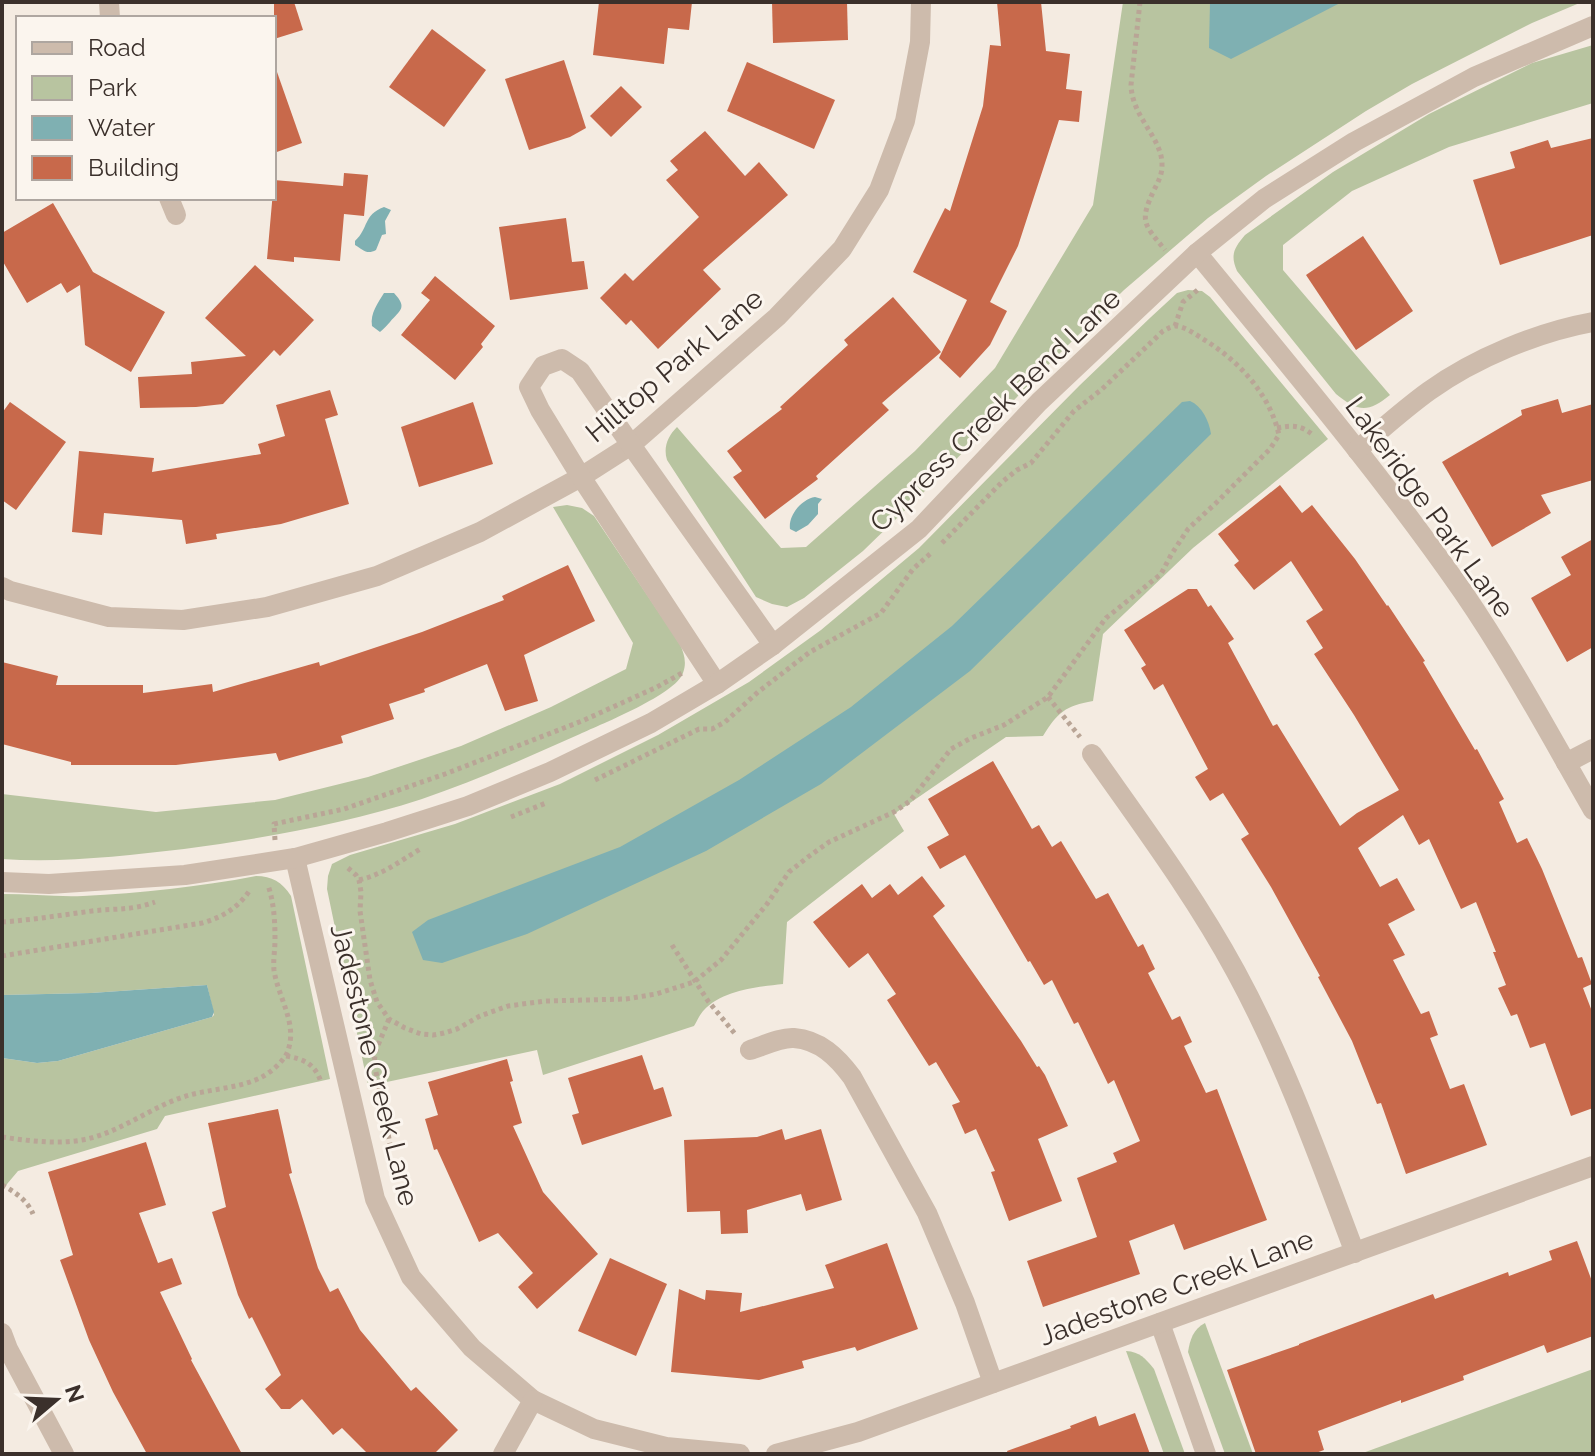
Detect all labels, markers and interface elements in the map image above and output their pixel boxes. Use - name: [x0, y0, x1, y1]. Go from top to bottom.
- legend: [16, 16, 276, 200]
- text: Road: [88, 33, 146, 62]
- text: Park: [88, 73, 137, 102]
- text: Water: [88, 113, 156, 142]
- text: Building: [88, 153, 179, 182]
- street label: Hilltop Park Lane: [579, 282, 770, 449]
- street label: Cypress Creek Bend Lane: [863, 282, 1127, 539]
- street label: Lakeridge Park Lane: [1338, 390, 1521, 624]
- street label: Jadestone Creek Lane: [324, 921, 426, 1209]
- street label: Jadestone Creek Lane: [1035, 1222, 1318, 1352]
- north arrow: [16, 1360, 96, 1440]
- text: N: [60, 1381, 90, 1406]

